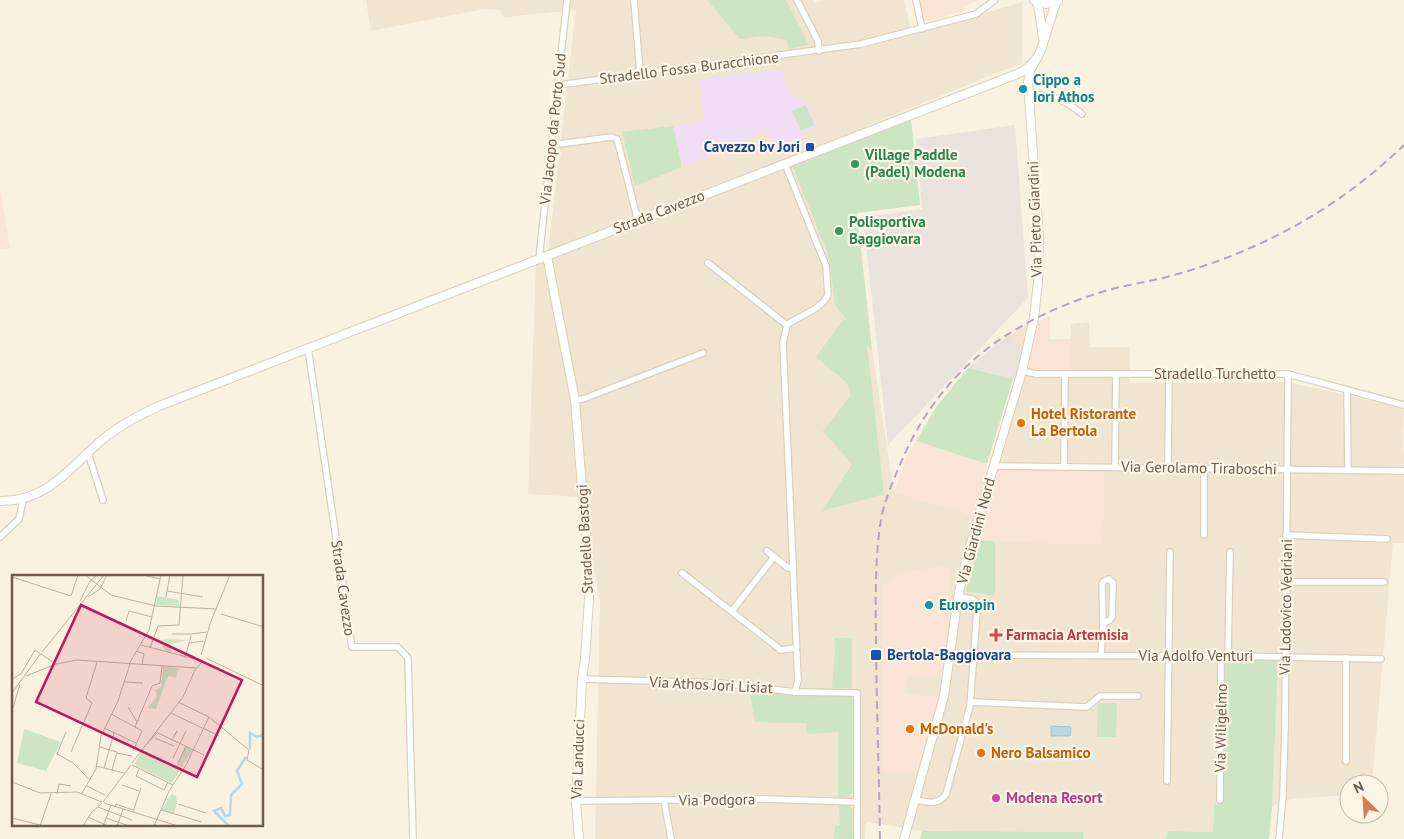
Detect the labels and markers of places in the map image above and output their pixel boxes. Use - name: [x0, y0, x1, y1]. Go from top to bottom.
- place label: Cippo a Iori Athos: [1033, 70, 1094, 106]
- marker: Cippo a Iori Athos: [1017, 83, 1029, 95]
- place label: Cavezzo bv Jori: [704, 137, 800, 156]
- marker: Cavezzo bv Jori: [804, 141, 816, 153]
- place label: Village Paddle (Padel) Modena: [864, 145, 966, 181]
- marker: Village Paddle (Padel) Modena: [849, 158, 861, 170]
- place label: Polisportiva Baggiovara: [849, 212, 926, 248]
- marker: Polisportiva Baggiovara: [833, 225, 845, 237]
- place label: Hotel Ristorante La Bertola: [1031, 404, 1136, 440]
- marker: Hotel Ristorante La Bertola: [1015, 417, 1027, 429]
- place label: Eurospin: [939, 595, 995, 614]
- marker: Eurospin: [923, 599, 935, 611]
- place label: Farmacia Artemisia: [1006, 625, 1129, 644]
- marker: Farmacia Artemisia: [990, 629, 1002, 641]
- place label: Bertola-Baggiovara: [887, 645, 1011, 664]
- marker: Bertola-Baggiovara: [869, 648, 883, 662]
- place label: McDonald's: [920, 719, 993, 738]
- marker: McDonald's: [904, 723, 916, 735]
- place label: Nero Balsamico: [991, 743, 1090, 762]
- marker: Nero Balsamico: [975, 747, 987, 759]
- place label: Modena Resort: [1006, 788, 1103, 807]
- marker: Modena Resort: [990, 792, 1002, 804]

